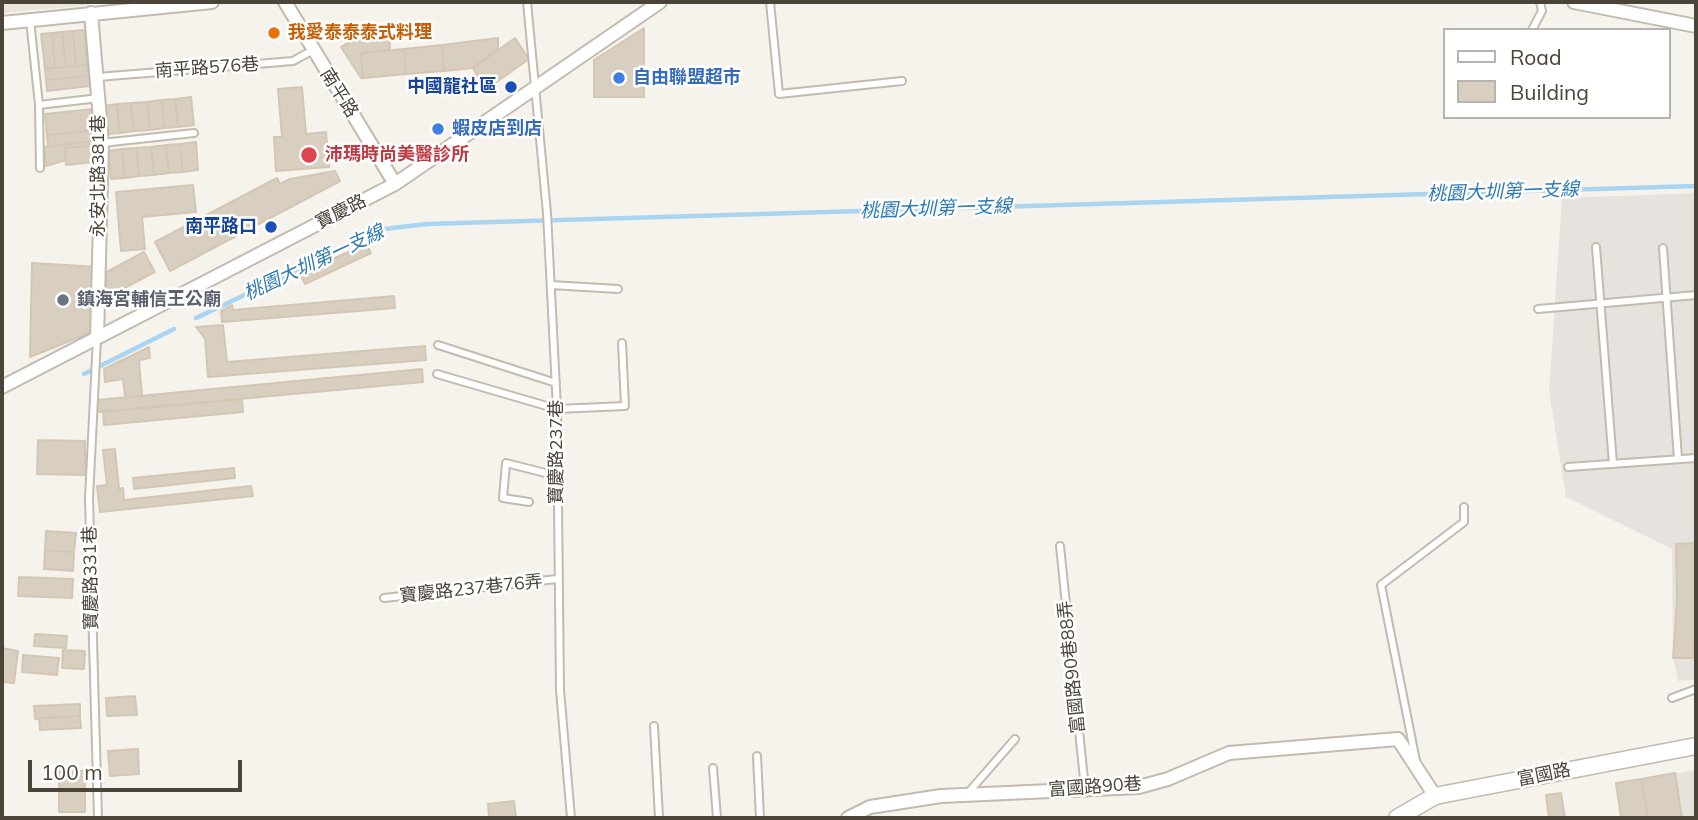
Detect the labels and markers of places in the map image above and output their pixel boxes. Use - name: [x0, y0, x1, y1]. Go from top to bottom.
- place label: 我愛泰泰泰式料理: [288, 22, 432, 44]
- marker: 我愛泰泰泰式料理: [266, 25, 282, 41]
- place label: 自由聯盟超市: [633, 67, 741, 89]
- marker: 自由聯盟超市: [611, 70, 627, 86]
- place label: 中國龍社區: [407, 76, 497, 98]
- marker: 中國龍社區: [503, 79, 519, 95]
- place label: 蝦皮店到店: [452, 118, 542, 140]
- marker: 蝦皮店到店: [430, 121, 446, 137]
- place label: 沛瑪時尚美醫診所: [325, 144, 469, 166]
- marker: 沛瑪時尚美醫診所: [299, 145, 319, 165]
- place label: 南平路口: [185, 216, 257, 238]
- marker: 南平路口: [263, 219, 279, 235]
- place label: 鎮海宮輔信王公廟: [77, 289, 221, 311]
- marker: 鎮海宮輔信王公廟: [55, 292, 71, 308]

